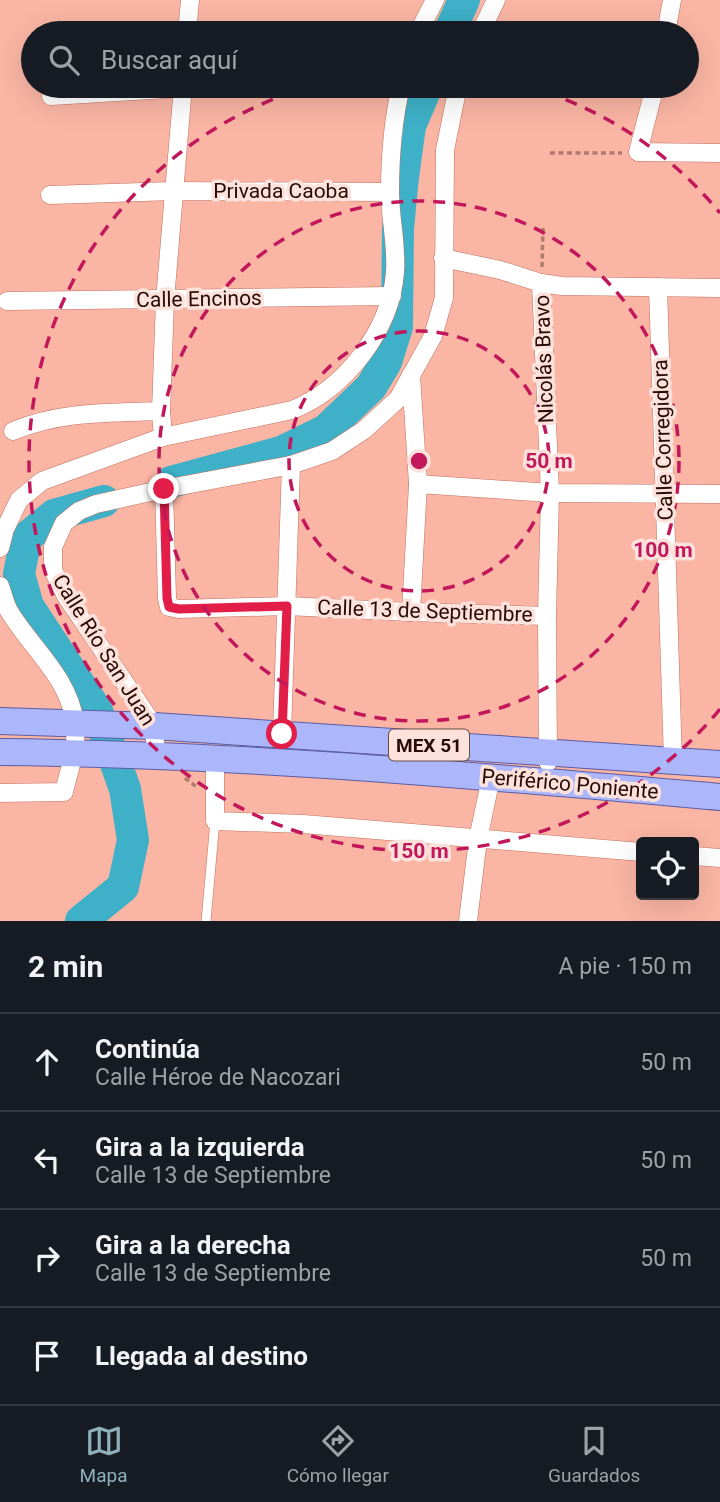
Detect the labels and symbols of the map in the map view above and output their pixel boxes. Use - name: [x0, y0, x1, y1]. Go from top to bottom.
- street label: Privada Caoba: [213, 179, 349, 203]
- street label: Calle Encinos: [136, 286, 262, 312]
- street label: Nicolás Bravo: [530, 294, 558, 424]
- street label: Calle Corregidora: [648, 359, 678, 521]
- centre of rings: [407, 449, 431, 473]
- text: 50 m: [525, 449, 573, 473]
- route end: [148, 473, 179, 504]
- text: 100 m: [633, 538, 693, 562]
- street label: Calle Río San Juan: [48, 570, 160, 730]
- street label: Calle 13 de Septiembre: [317, 595, 533, 627]
- route start: [266, 718, 297, 749]
- road number: MEX 51: [389, 730, 469, 760]
- street label: Periférico Poniente: [480, 764, 660, 804]
- text: 150 m: [389, 839, 449, 863]

